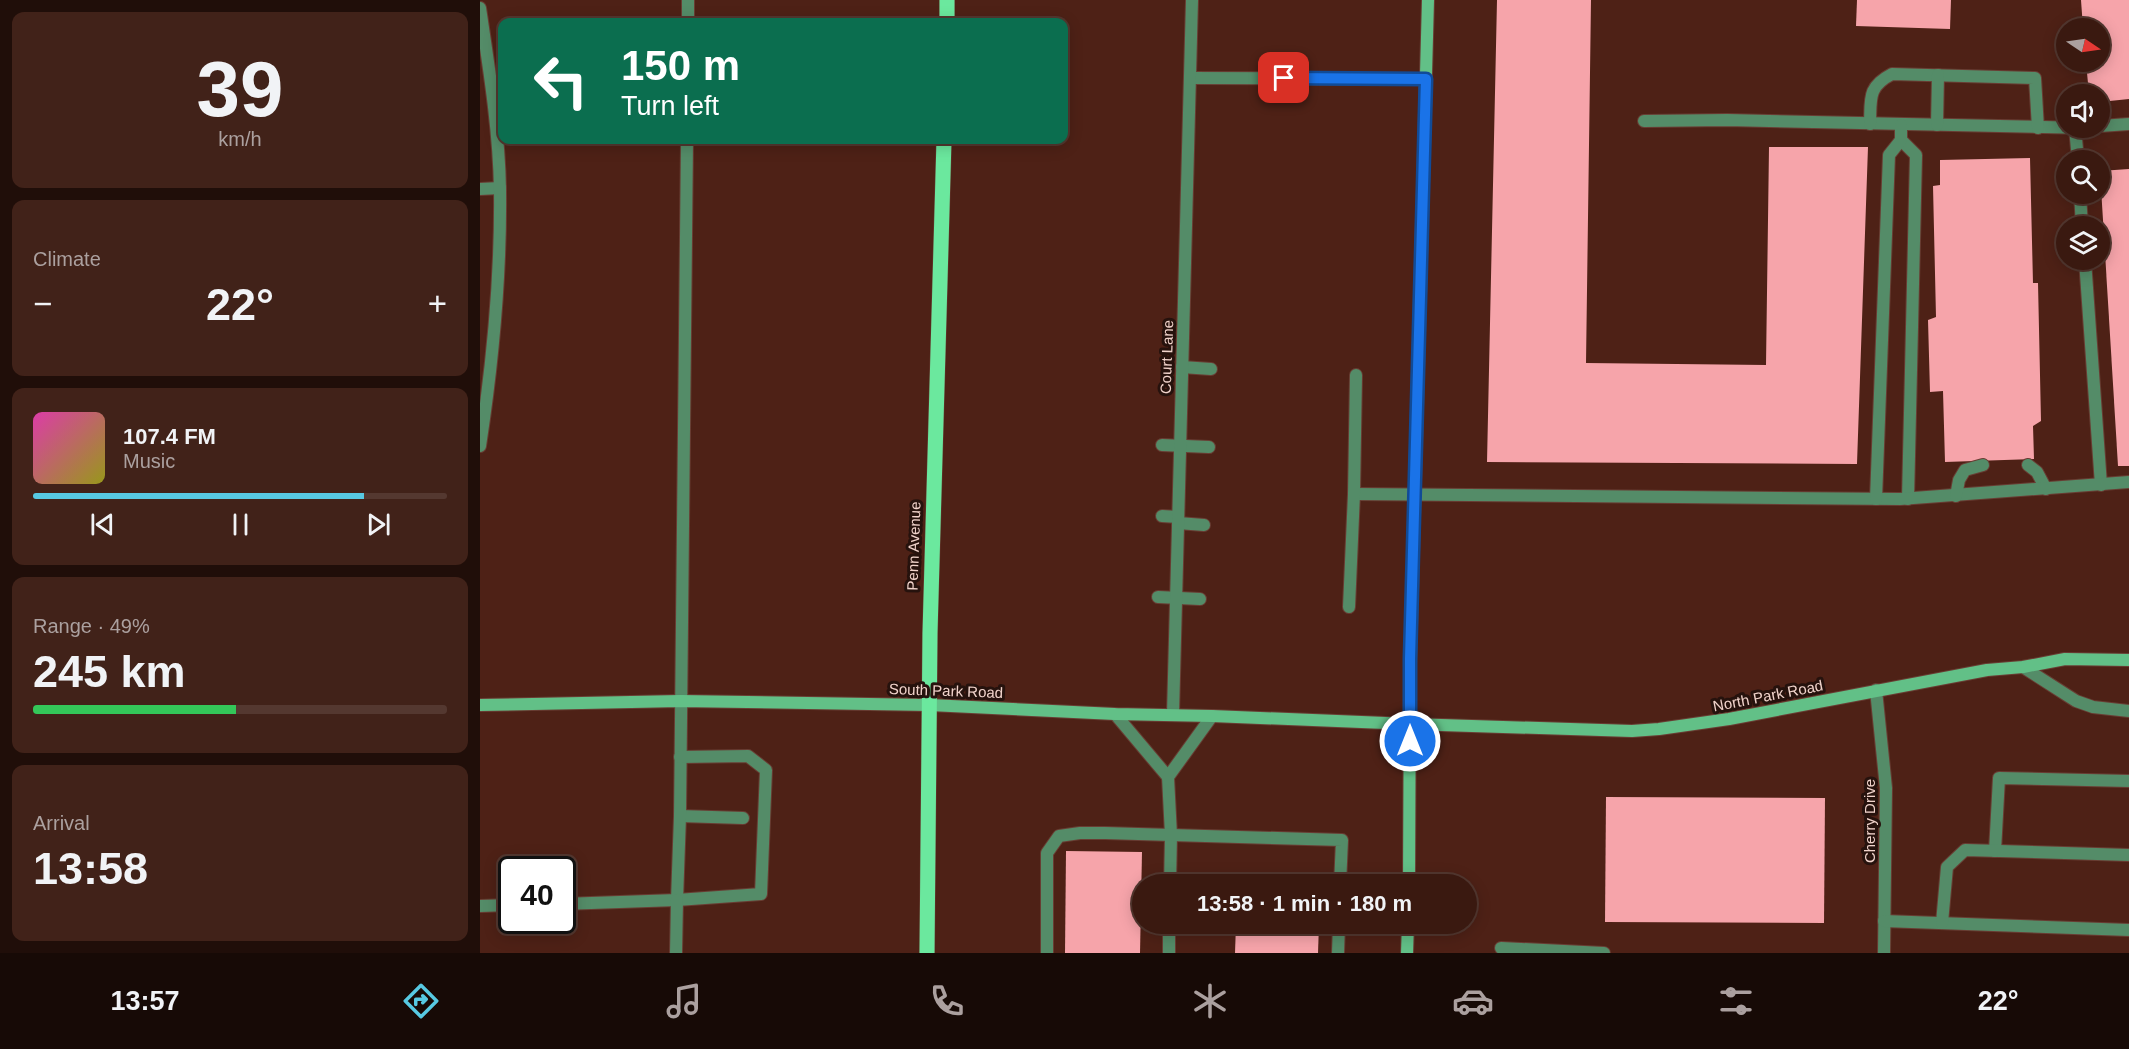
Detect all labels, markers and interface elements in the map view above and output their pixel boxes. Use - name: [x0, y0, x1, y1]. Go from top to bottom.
- north arrow: [2056, 18, 2110, 72]
- map controls: [2056, 18, 2110, 270]
- icon: left: [522, 42, 600, 120]
- text: 150 m: [621, 42, 740, 89]
- text: 39: [197, 45, 283, 133]
- pin: [1258, 52, 1309, 103]
- icon: arrive: [1267, 61, 1300, 94]
- button: sound: [2056, 84, 2110, 138]
- text: Turn left: [621, 91, 719, 121]
- text: km/h: [218, 128, 262, 150]
- button: search: [2056, 150, 2110, 204]
- button: layers: [2056, 216, 2110, 270]
- text: Climate: [33, 248, 101, 270]
- text: 22°: [206, 279, 274, 330]
- text: −: [33, 285, 52, 322]
- text: +: [428, 285, 447, 322]
- street label: Court Lane: [1157, 320, 1176, 394]
- text: 107.4 FM: [123, 424, 216, 449]
- text: Music: [123, 450, 175, 472]
- street label: Penn Avenue: [903, 501, 924, 591]
- icon: previous: [86, 508, 119, 541]
- icon: pause: [224, 508, 257, 541]
- icon: next: [362, 508, 395, 541]
- text: Range · 49%: [33, 615, 150, 637]
- text: 245 km: [33, 646, 186, 697]
- street label: North Park Road: [1711, 677, 1824, 715]
- street label: South Park Road: [889, 680, 1003, 701]
- position arrow: [1378, 709, 1442, 773]
- street label: Cherry Drive: [1861, 779, 1878, 863]
- text: Arrival: [33, 812, 90, 834]
- text: 13:58: [33, 843, 148, 894]
- speed limit sign: 40: [498, 856, 576, 934]
- text: 13:58 · 1 min · 180 m: [1197, 891, 1412, 916]
- icon: directions: [400, 980, 442, 1022]
- icon: music: [663, 980, 705, 1022]
- icon: phone: [926, 980, 968, 1022]
- icon: climate: [1189, 980, 1231, 1022]
- icon: car: [1452, 980, 1494, 1022]
- icon: filters: [1715, 980, 1757, 1022]
- text: 13:57: [110, 986, 180, 1016]
- text: 22°: [1978, 986, 2018, 1016]

